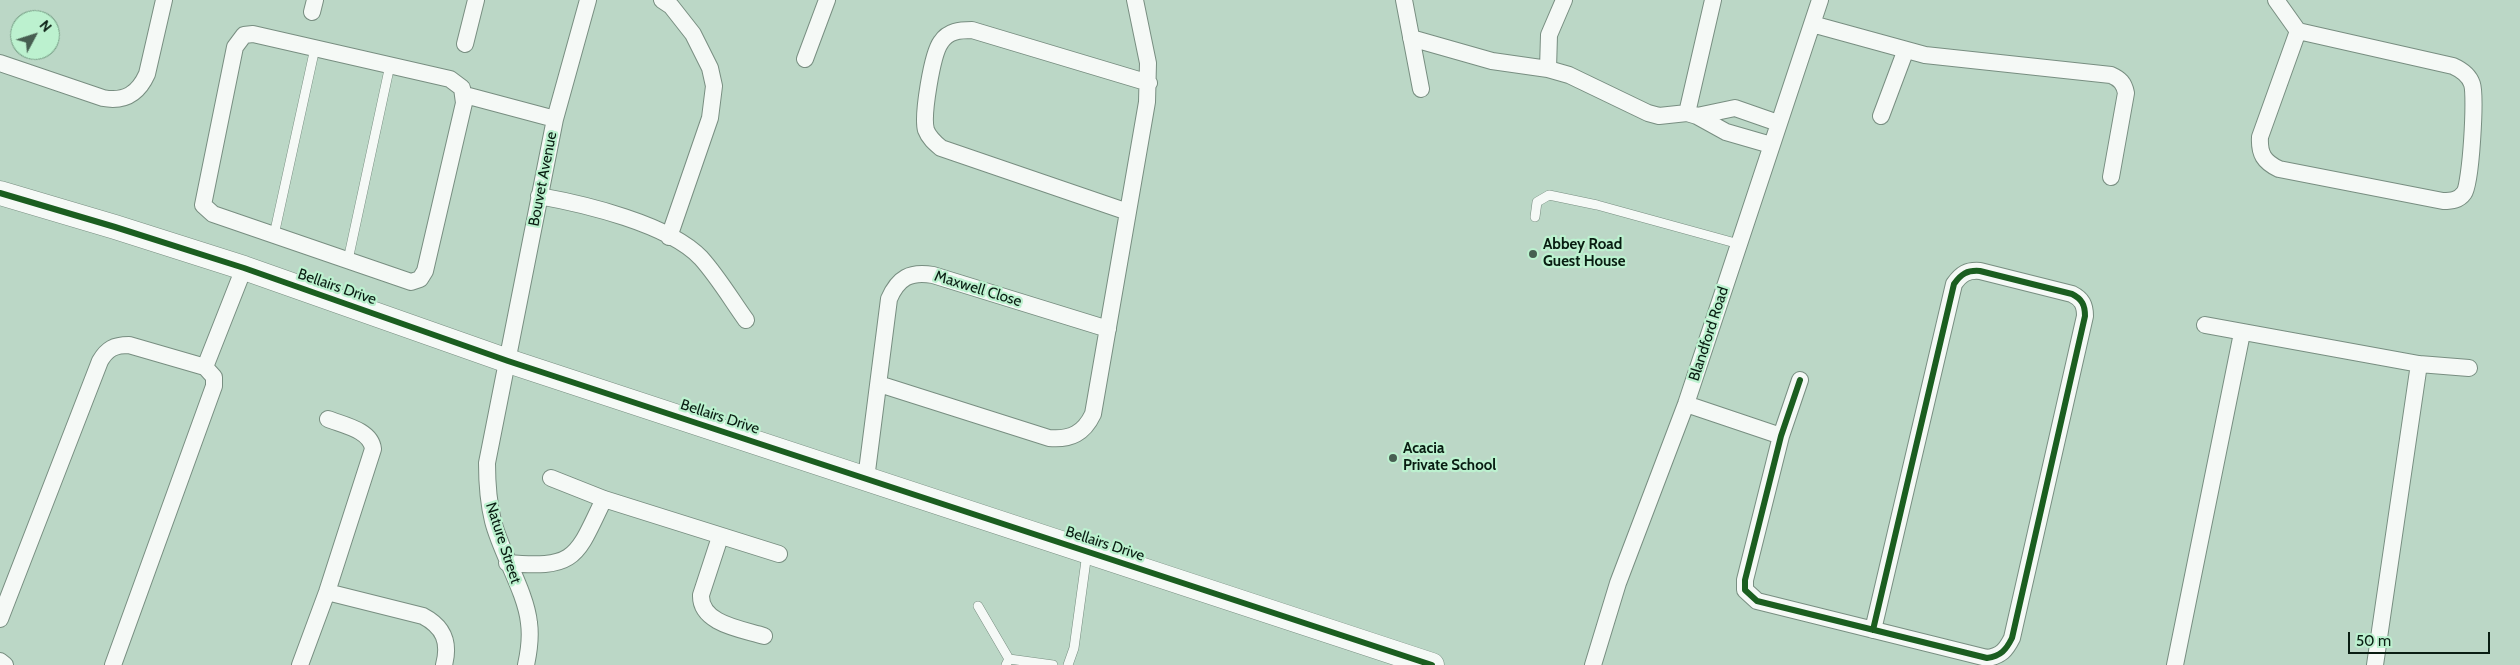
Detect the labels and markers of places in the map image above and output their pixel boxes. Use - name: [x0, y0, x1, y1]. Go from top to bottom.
- place label: Abbey Road Guest House: [1543, 236, 1625, 271]
- marker: Abbey Road Guest House: [1527, 248, 1539, 260]
- place label: Acacia Private School: [1403, 440, 1496, 475]
- marker: Acacia Private School: [1387, 452, 1399, 464]

